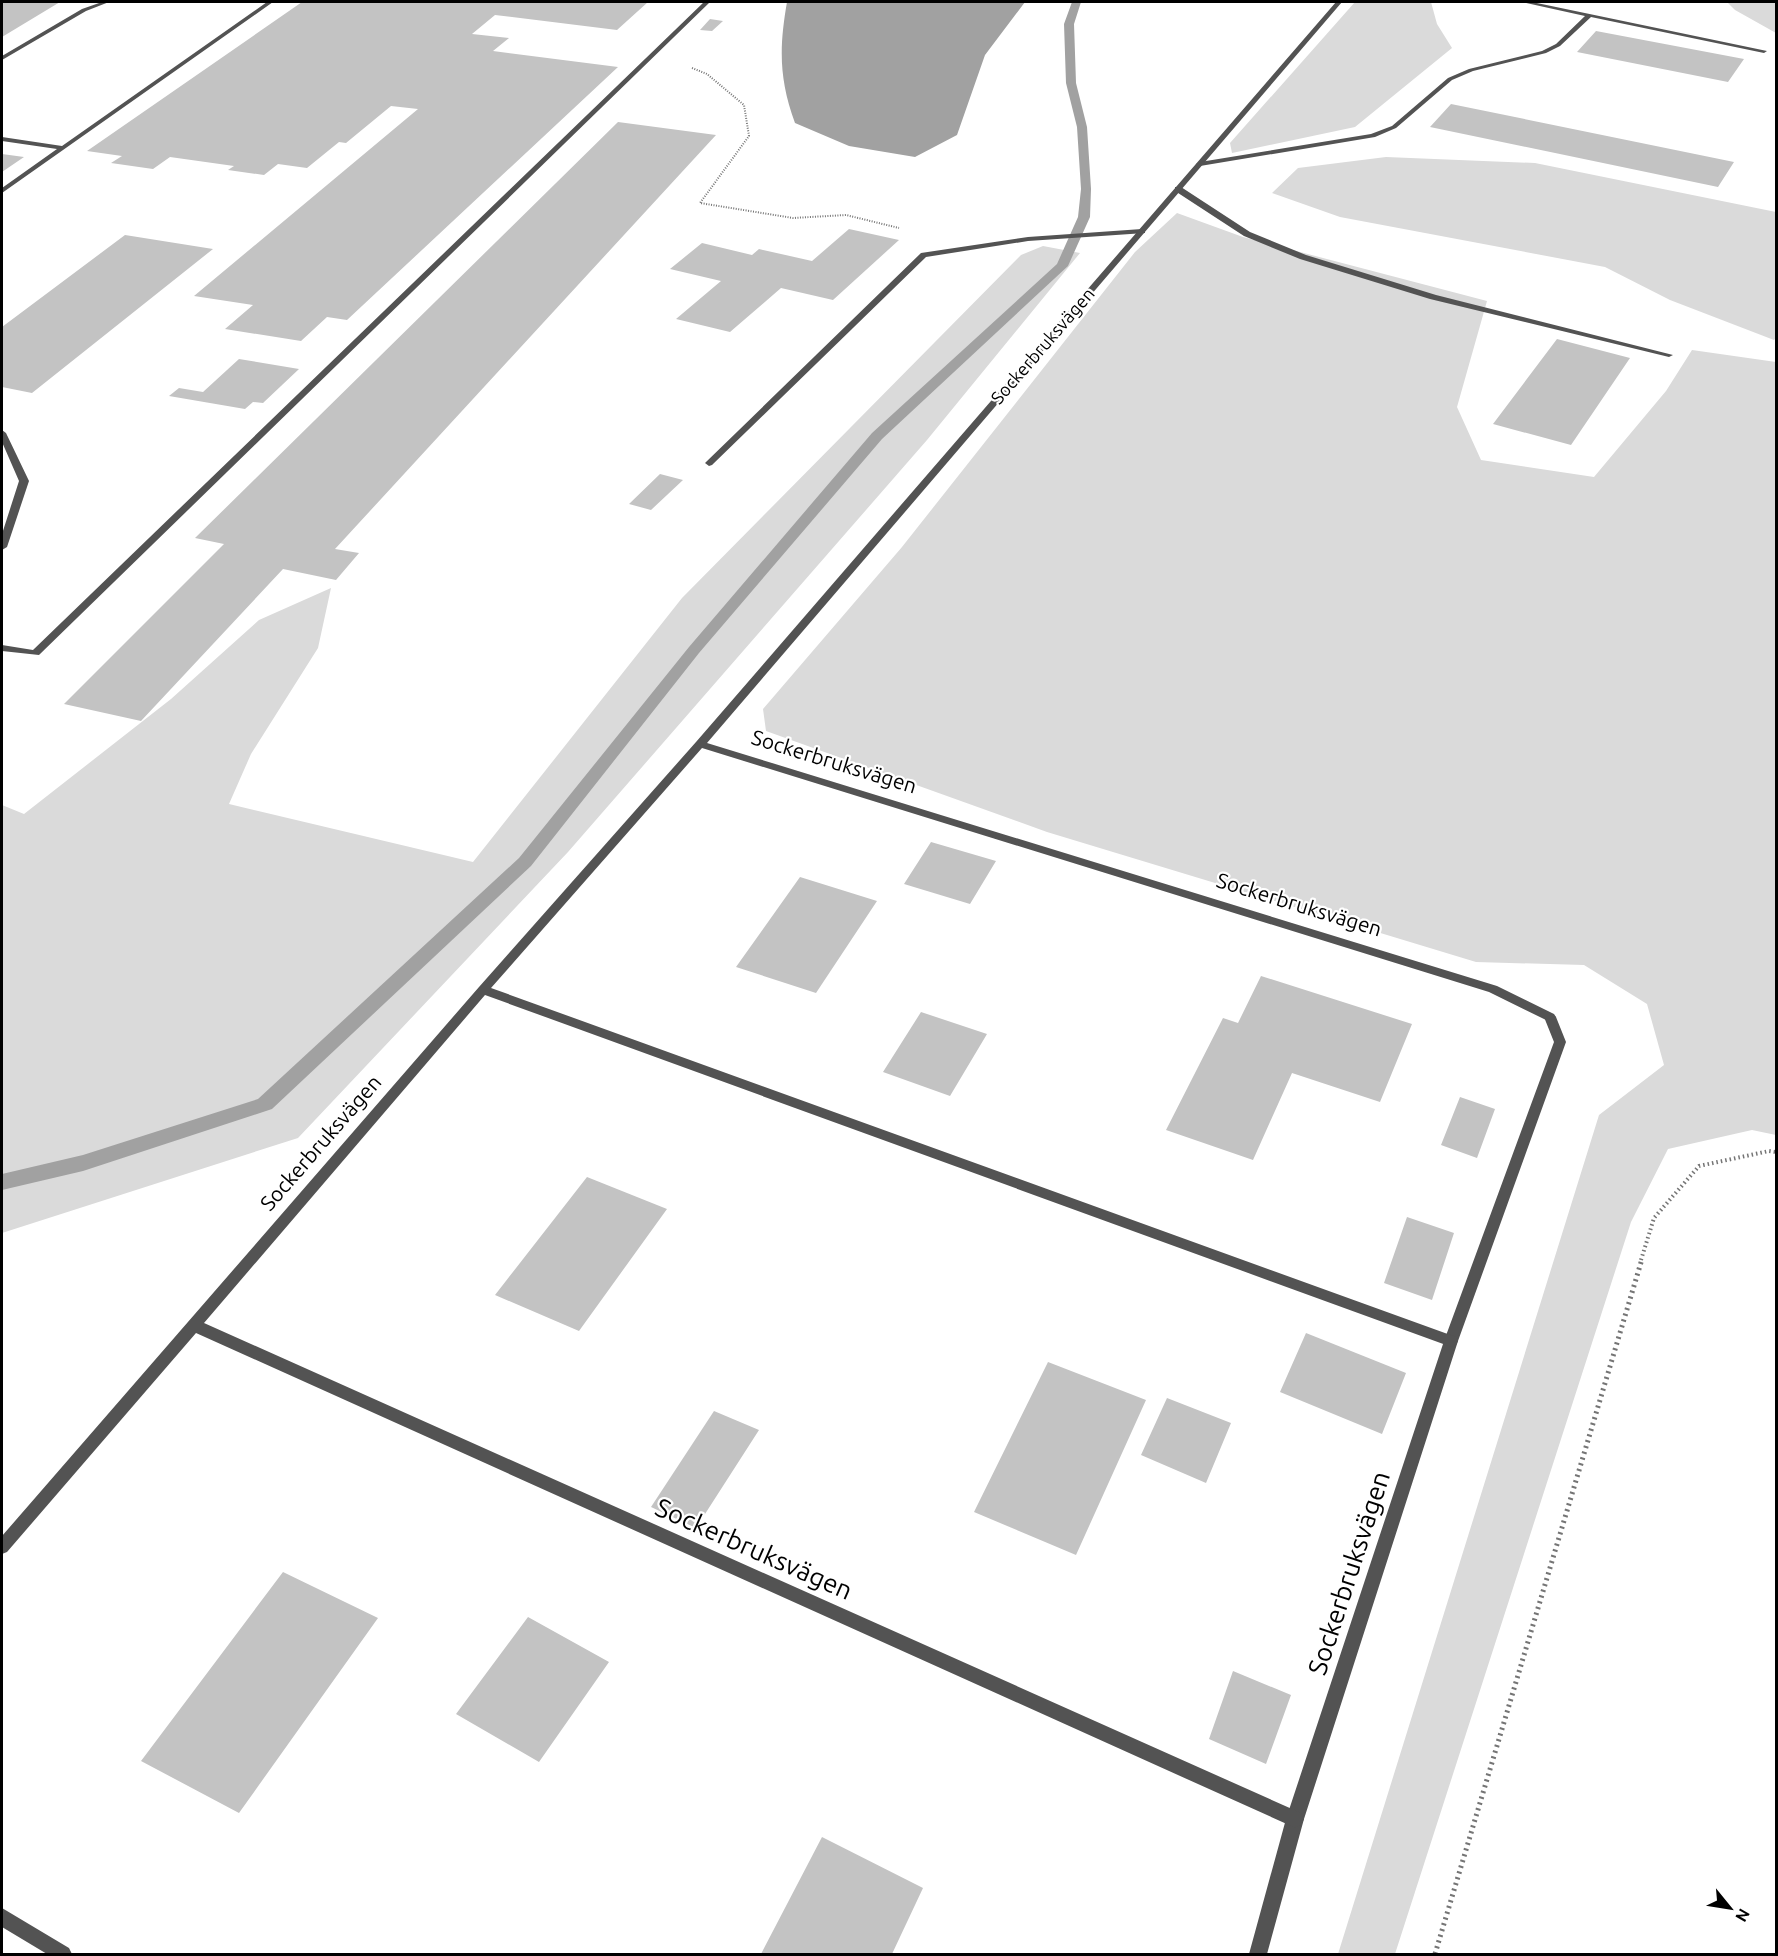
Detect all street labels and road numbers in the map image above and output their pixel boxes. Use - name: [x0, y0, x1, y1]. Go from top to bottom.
- street label: Sockerbruksvägen: [986, 283, 1098, 407]
- street label: Sockerbruksvägen: [749, 724, 920, 798]
- street label: Sockerbruksvägen: [1214, 867, 1385, 941]
- street label: Sockerbruksvägen: [255, 1070, 386, 1215]
- street label: Sockerbruksvägen: [1302, 1467, 1395, 1678]
- street label: Sockerbruksvägen: [651, 1492, 857, 1605]

